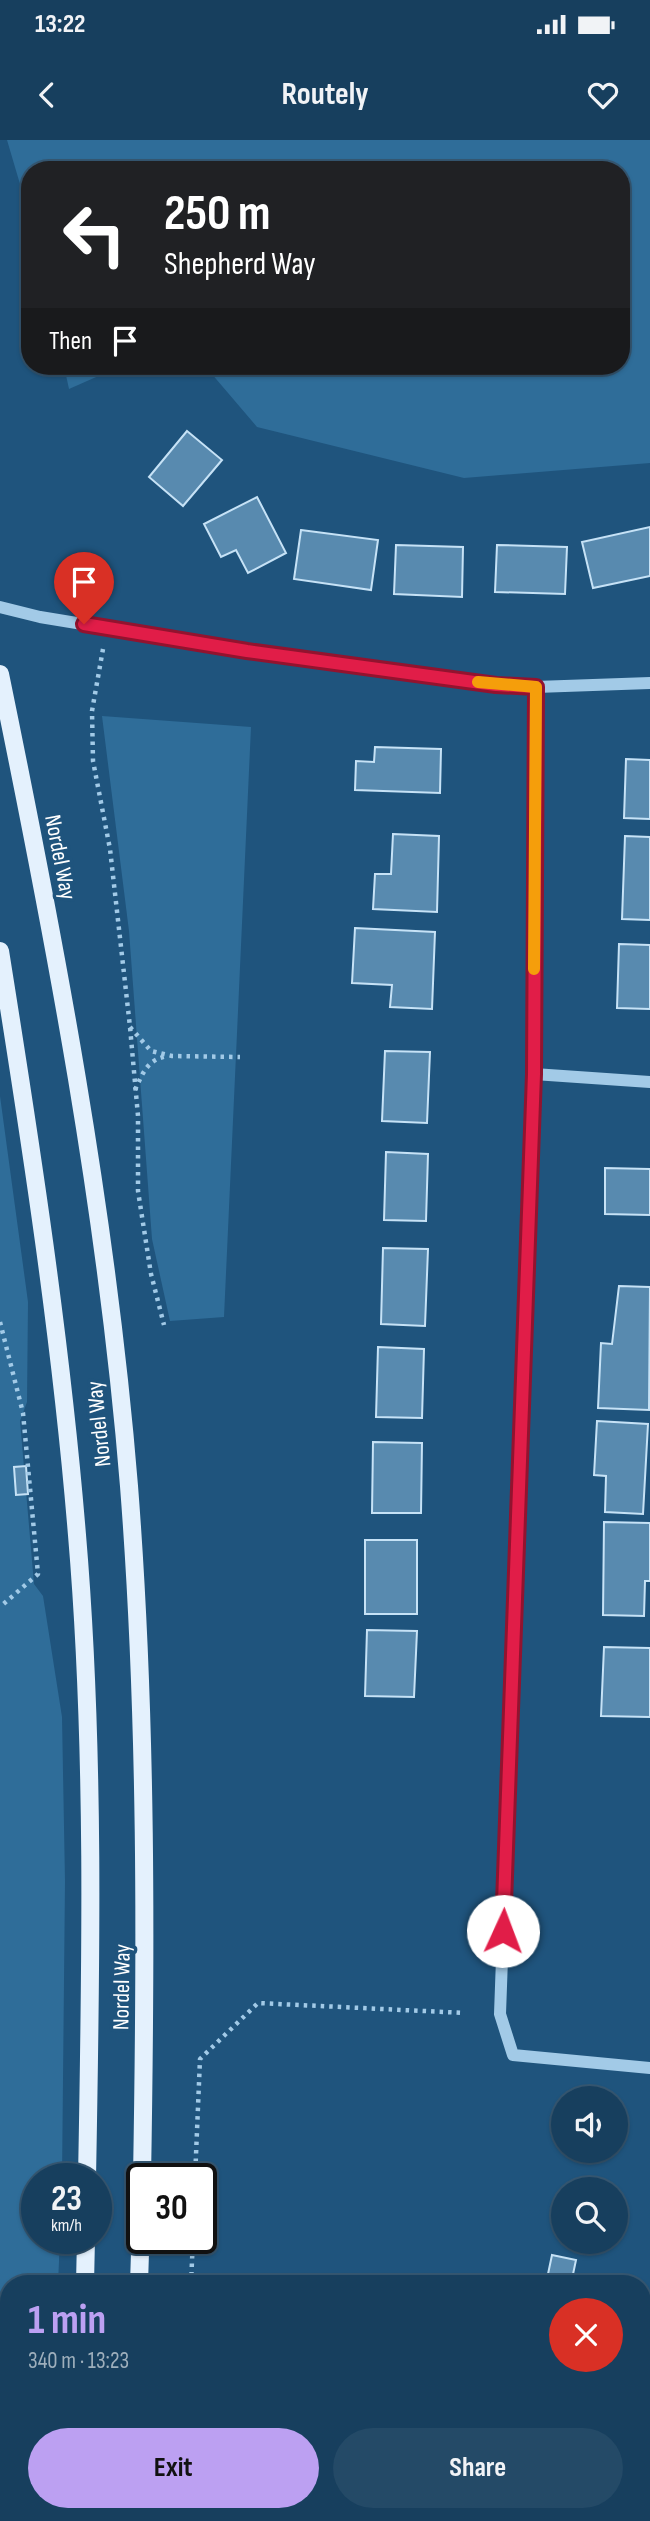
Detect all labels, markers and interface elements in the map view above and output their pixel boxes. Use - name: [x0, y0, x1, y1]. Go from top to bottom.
- text: 13:22: [35, 9, 85, 40]
- text: Routely: [281, 75, 369, 114]
- icon: back: [28, 76, 66, 114]
- icon: heart: [584, 76, 622, 114]
- text: 250 m: [164, 185, 270, 244]
- icon: left: [49, 189, 140, 280]
- text: Shepherd Way: [164, 245, 316, 284]
- icon: arrive: [106, 322, 144, 360]
- text: Then: [49, 326, 92, 357]
- pin: [54, 552, 114, 624]
- icon: arrive: [65, 563, 103, 601]
- street label: Nordel Way: [38, 812, 82, 902]
- street label: Nordel Way: [81, 1379, 117, 1468]
- position arrow: [466, 1894, 540, 1968]
- street label: Nordel Way: [107, 1944, 137, 2030]
- map controls: [551, 2086, 628, 2254]
- button: sound: [551, 2086, 628, 2163]
- speed limit sign: 30: [126, 2163, 217, 2254]
- button: search: [551, 2177, 628, 2254]
- text: 23: [51, 2178, 82, 2221]
- text: km/h: [51, 2215, 82, 2236]
- text: 1 min: [28, 2295, 106, 2346]
- button: close: [549, 2298, 623, 2372]
- text: 340 m · 13:23: [28, 2347, 129, 2375]
- button: Exit: [28, 2428, 319, 2508]
- button: Share: [333, 2428, 623, 2508]

